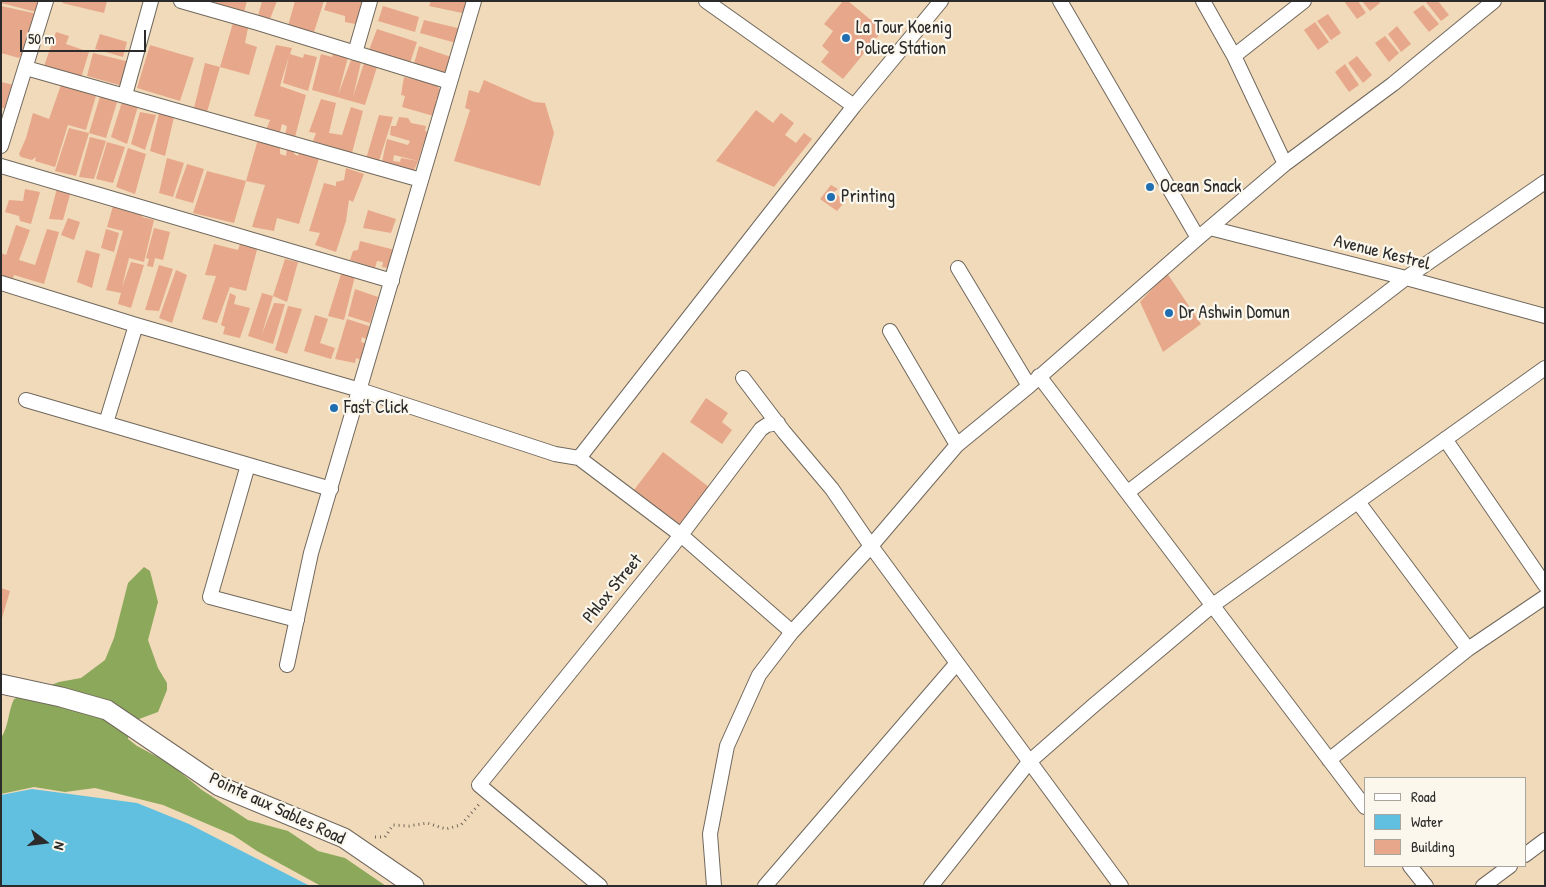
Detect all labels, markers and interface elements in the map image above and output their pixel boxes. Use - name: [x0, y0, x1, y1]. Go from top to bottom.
- place label: La Tour Koenig Police Station: [856, 17, 952, 59]
- scale bar: [22, 20, 149, 52]
- text: 50 m: [28, 28, 55, 49]
- marker: La Tour Koenig Police Station: [840, 32, 852, 44]
- place label: Ocean Snack: [1160, 176, 1241, 198]
- marker: Ocean Snack: [1144, 181, 1156, 193]
- place label: Printing: [841, 186, 895, 208]
- marker: Printing: [825, 191, 837, 203]
- street label: Avenue Kestrel: [1332, 231, 1432, 275]
- place label: Dr Ashwin Domun: [1179, 302, 1290, 324]
- marker: Dr Ashwin Domun: [1163, 307, 1175, 319]
- place label: Fast Click: [344, 397, 408, 419]
- marker: Fast Click: [328, 402, 340, 414]
- street label: Phlox Street: [579, 550, 647, 628]
- street label: Pointe aux Sables Road: [206, 768, 348, 850]
- legend: [1364, 777, 1526, 867]
- text: Road: [1411, 786, 1436, 807]
- text: Water: [1411, 811, 1443, 832]
- north arrow: [20, 817, 70, 867]
- text: Building: [1411, 836, 1455, 857]
- text: N: [50, 840, 70, 852]

